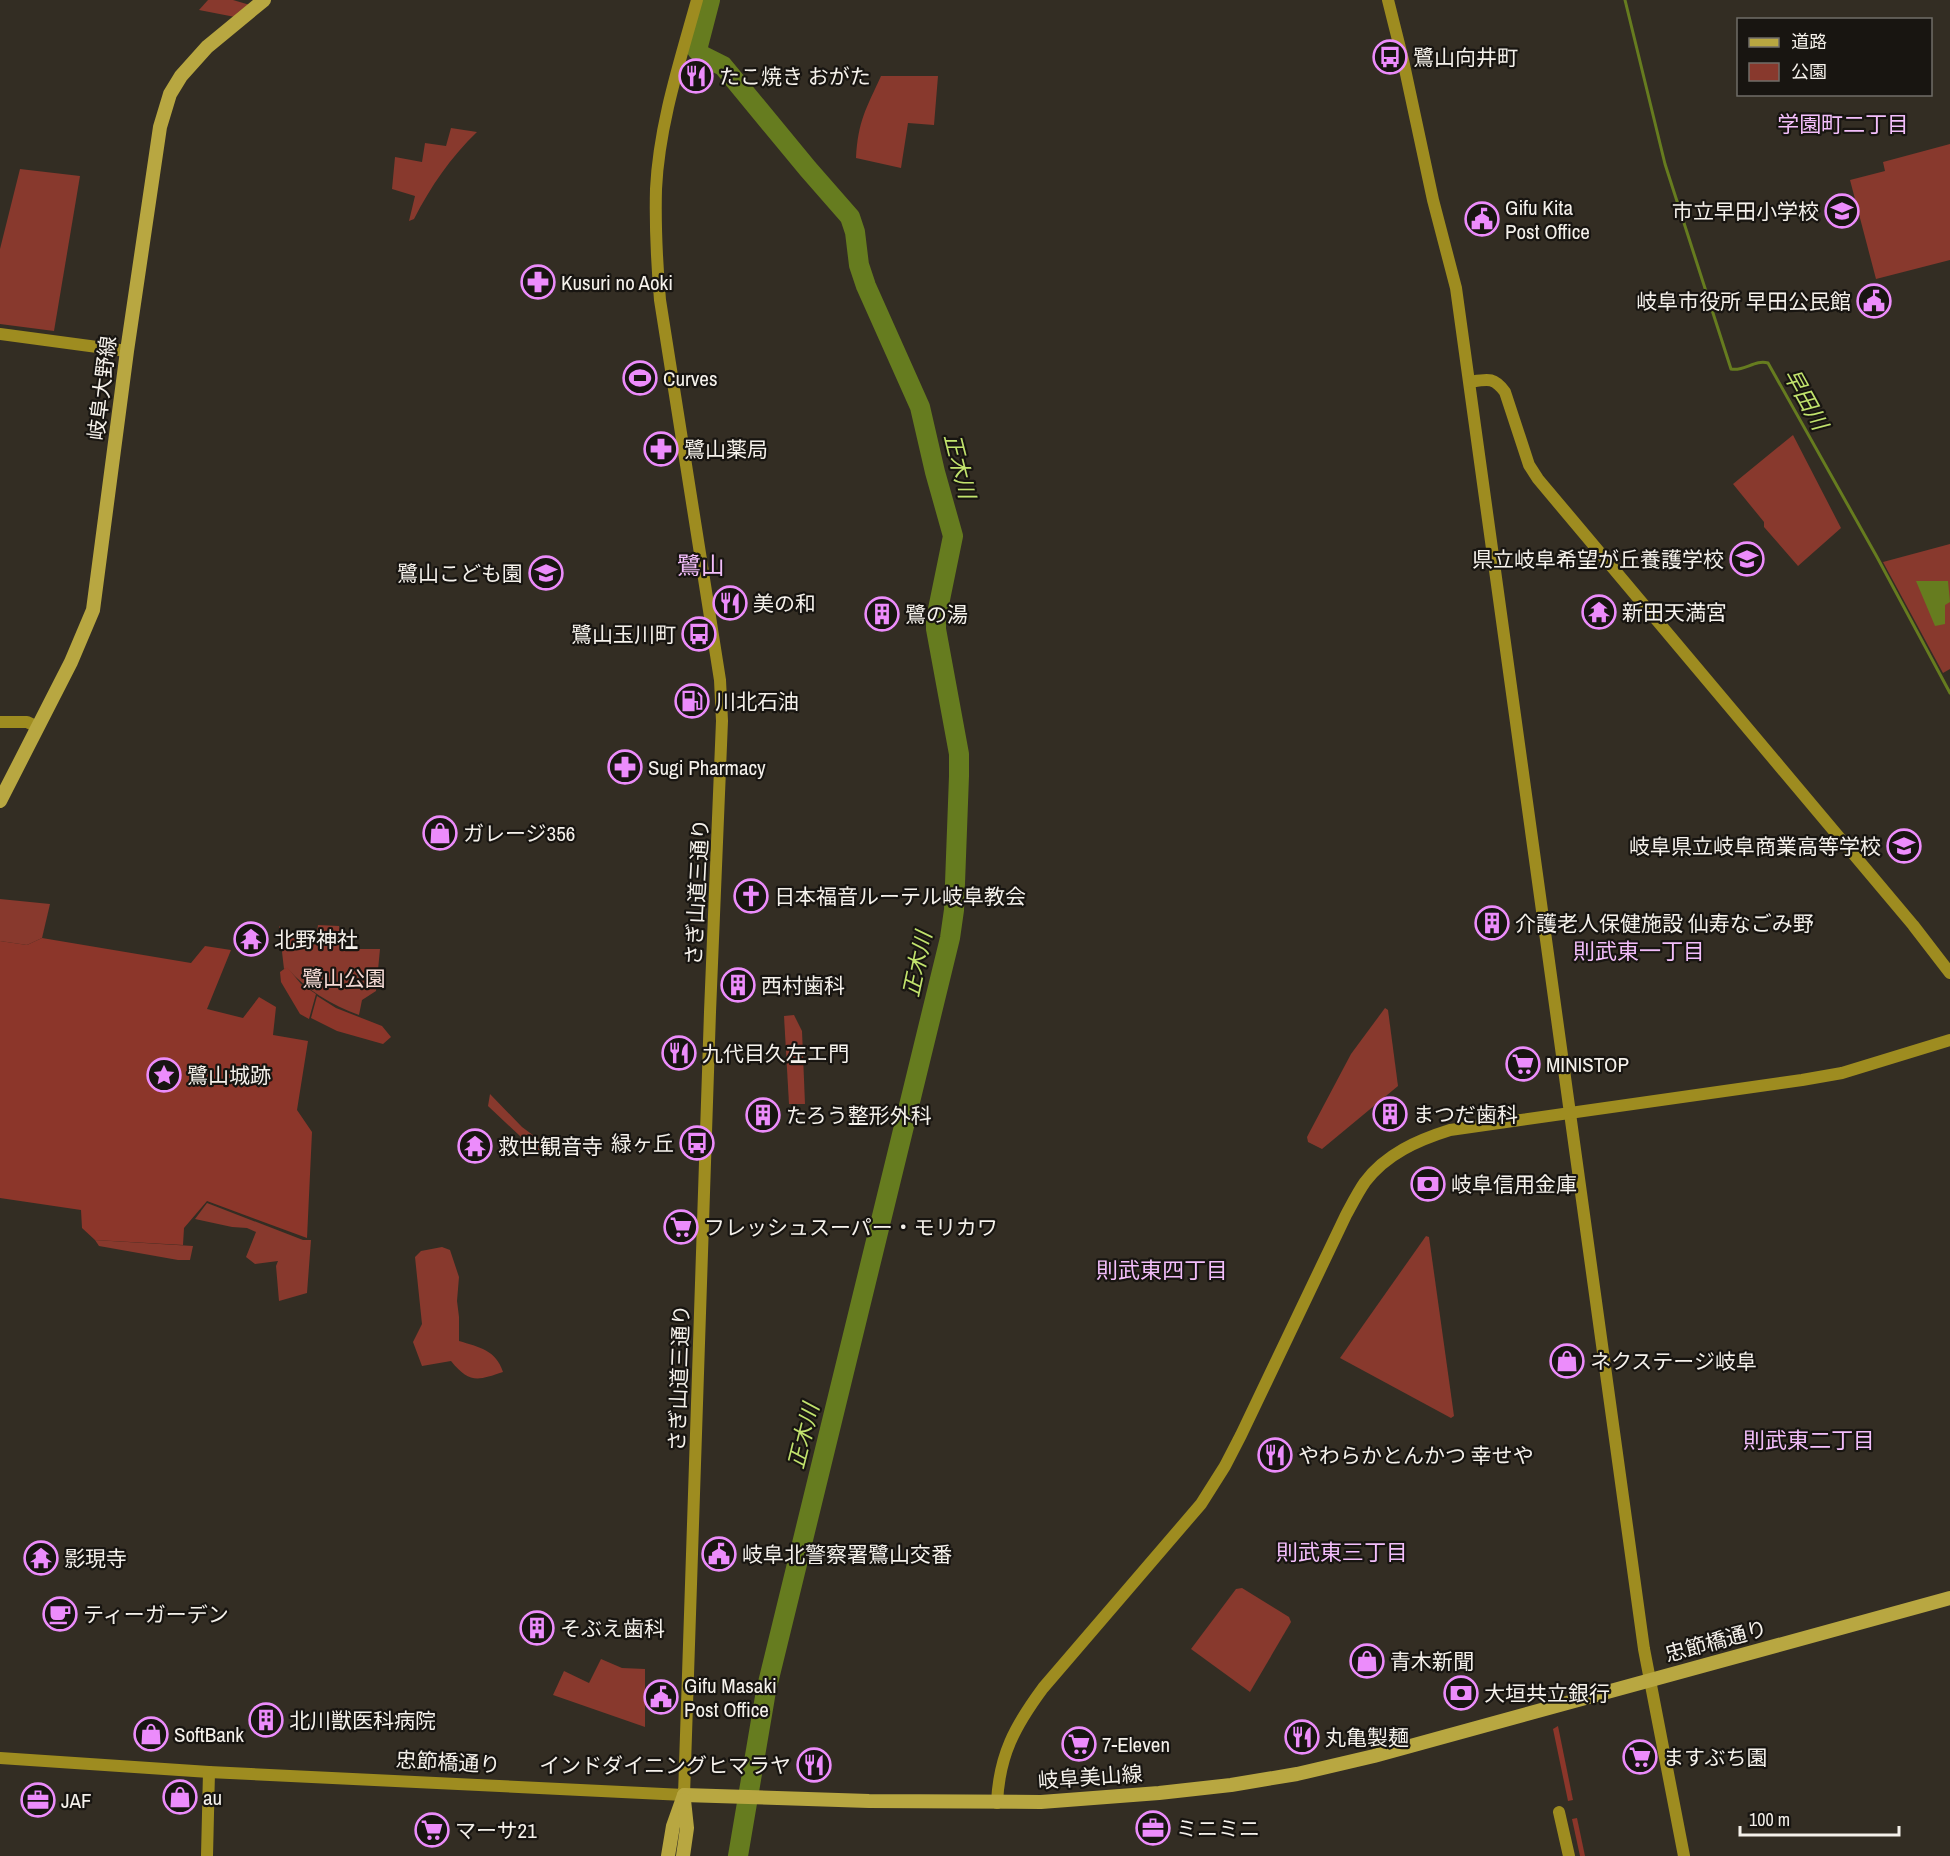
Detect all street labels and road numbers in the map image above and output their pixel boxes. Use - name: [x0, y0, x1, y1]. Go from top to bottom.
- street label: 岐阜大野線: [81, 334, 123, 442]
- street label: さぎ山道三通り: [679, 818, 715, 966]
- street label: さぎ山道三通り: [662, 1304, 696, 1452]
- street label: 忠節橋通り: [1662, 1613, 1770, 1669]
- street label: 忠節橋通り: [395, 1745, 501, 1779]
- street label: 岐阜美山線: [1037, 1759, 1143, 1795]

